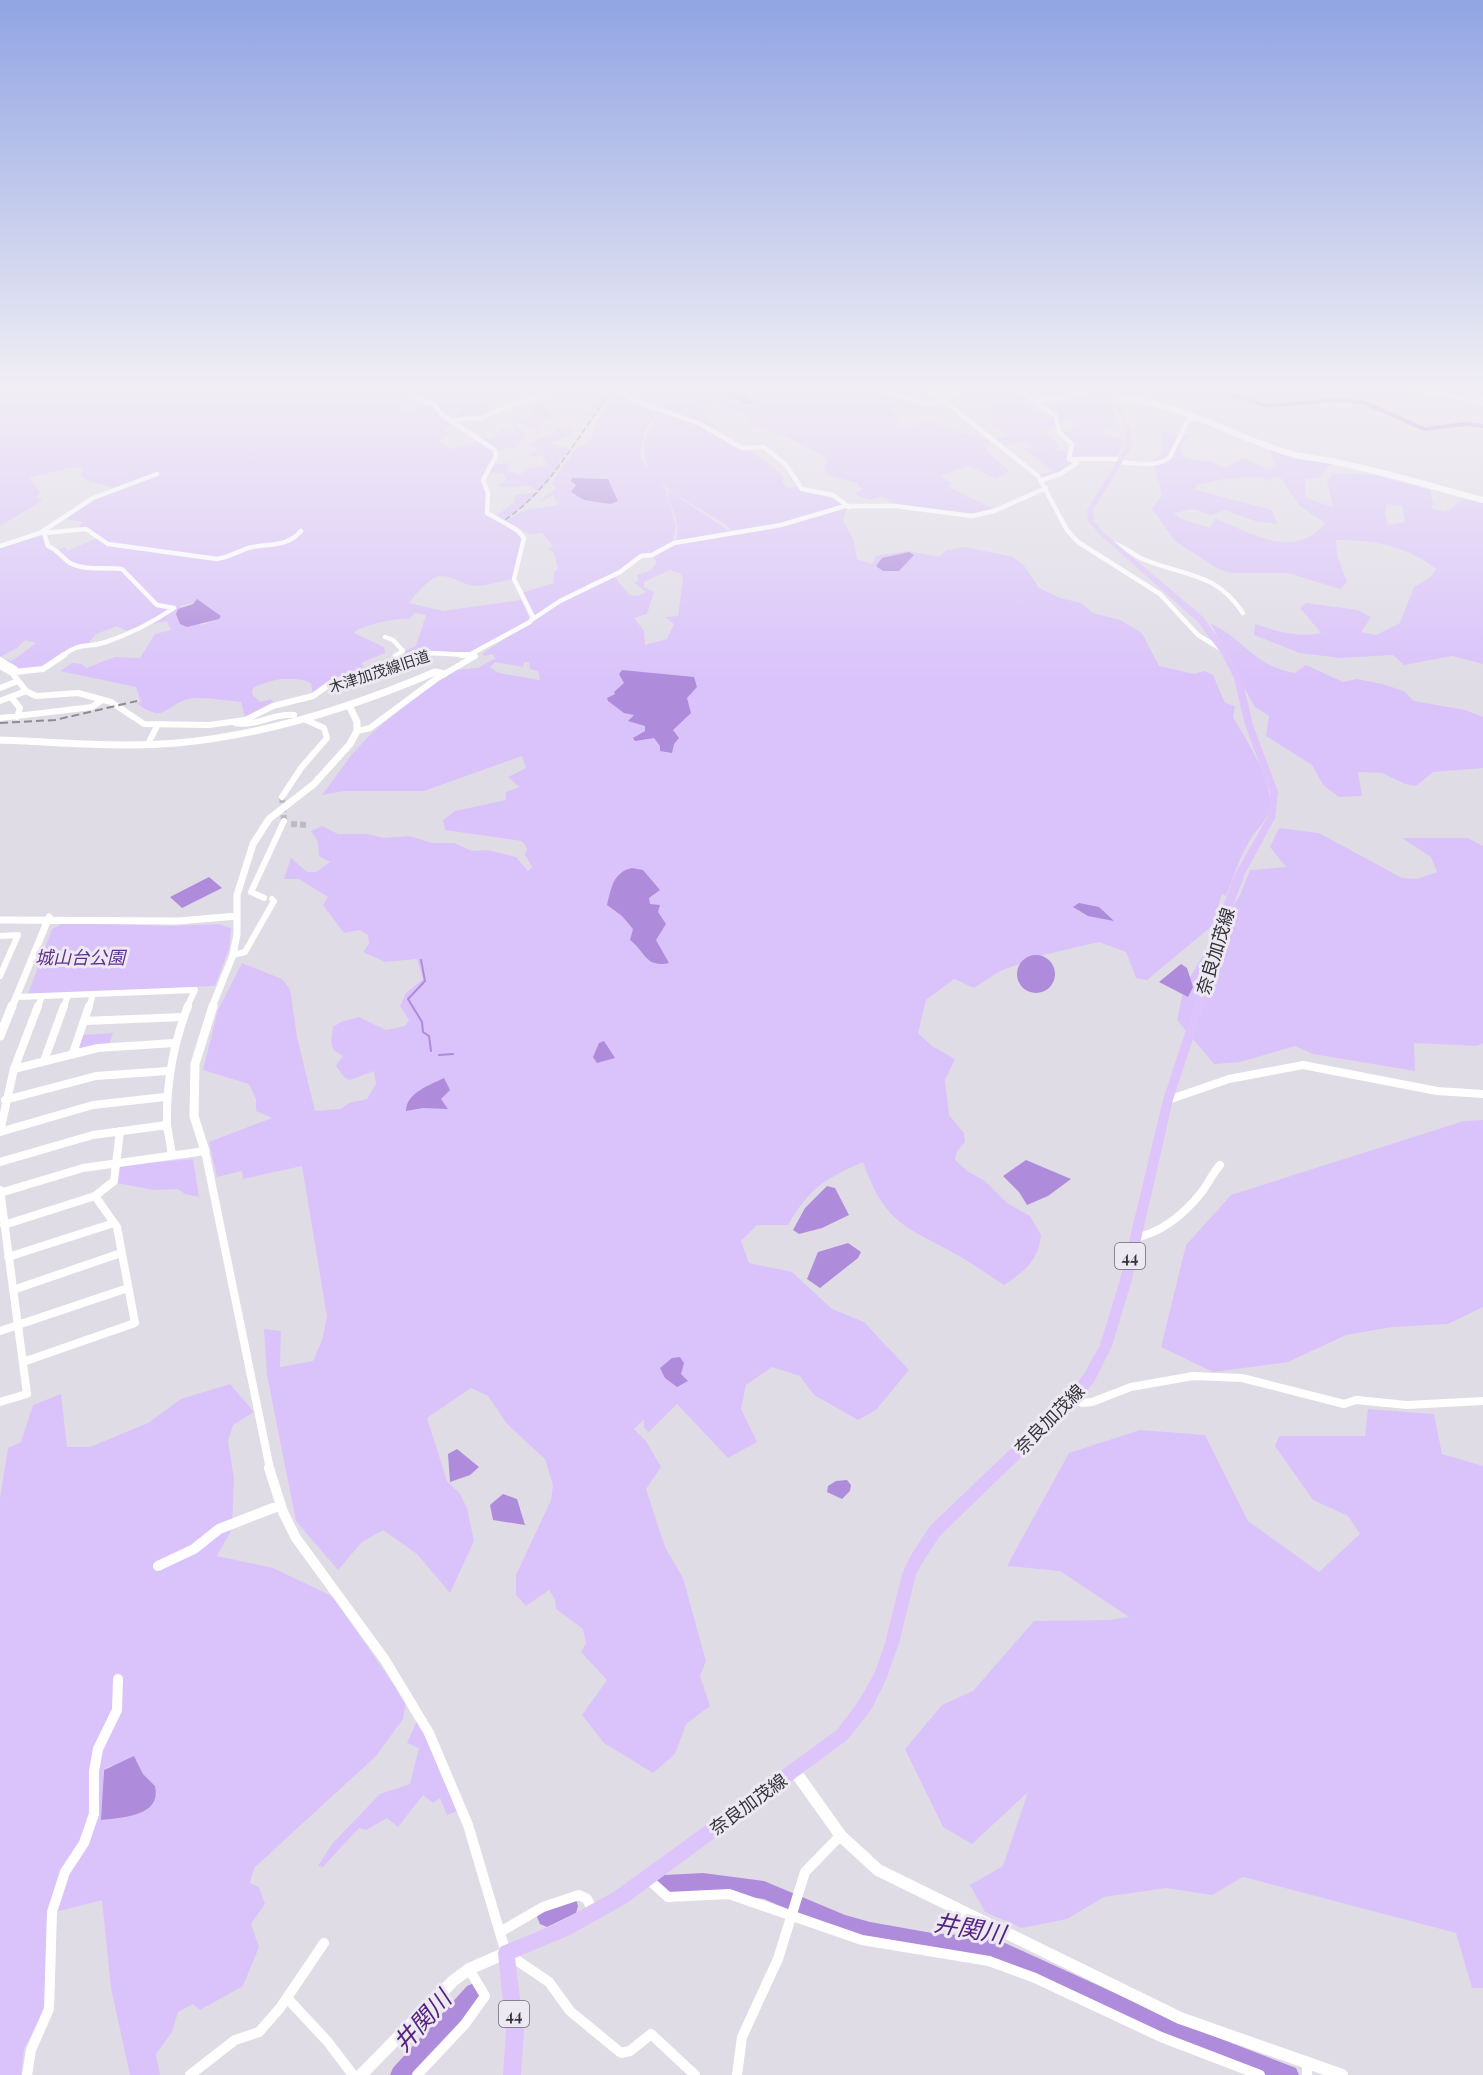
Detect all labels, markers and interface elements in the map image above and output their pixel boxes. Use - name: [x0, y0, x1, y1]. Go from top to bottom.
- street label: 木津加茂線旧道: [326, 645, 432, 697]
- street label: 奈良加茂線: [1190, 904, 1240, 998]
- park label: 城山台公園: [35, 945, 128, 969]
- road number: 44: [1115, 1243, 1145, 1269]
- street label: 奈良加茂線: [1009, 1379, 1089, 1459]
- street label: 奈良加茂線: [705, 1768, 791, 1840]
- water label: 井関川: [932, 1905, 1011, 1950]
- water label: 井関川: [385, 1980, 459, 2057]
- road number: 44: [499, 2001, 529, 2027]

